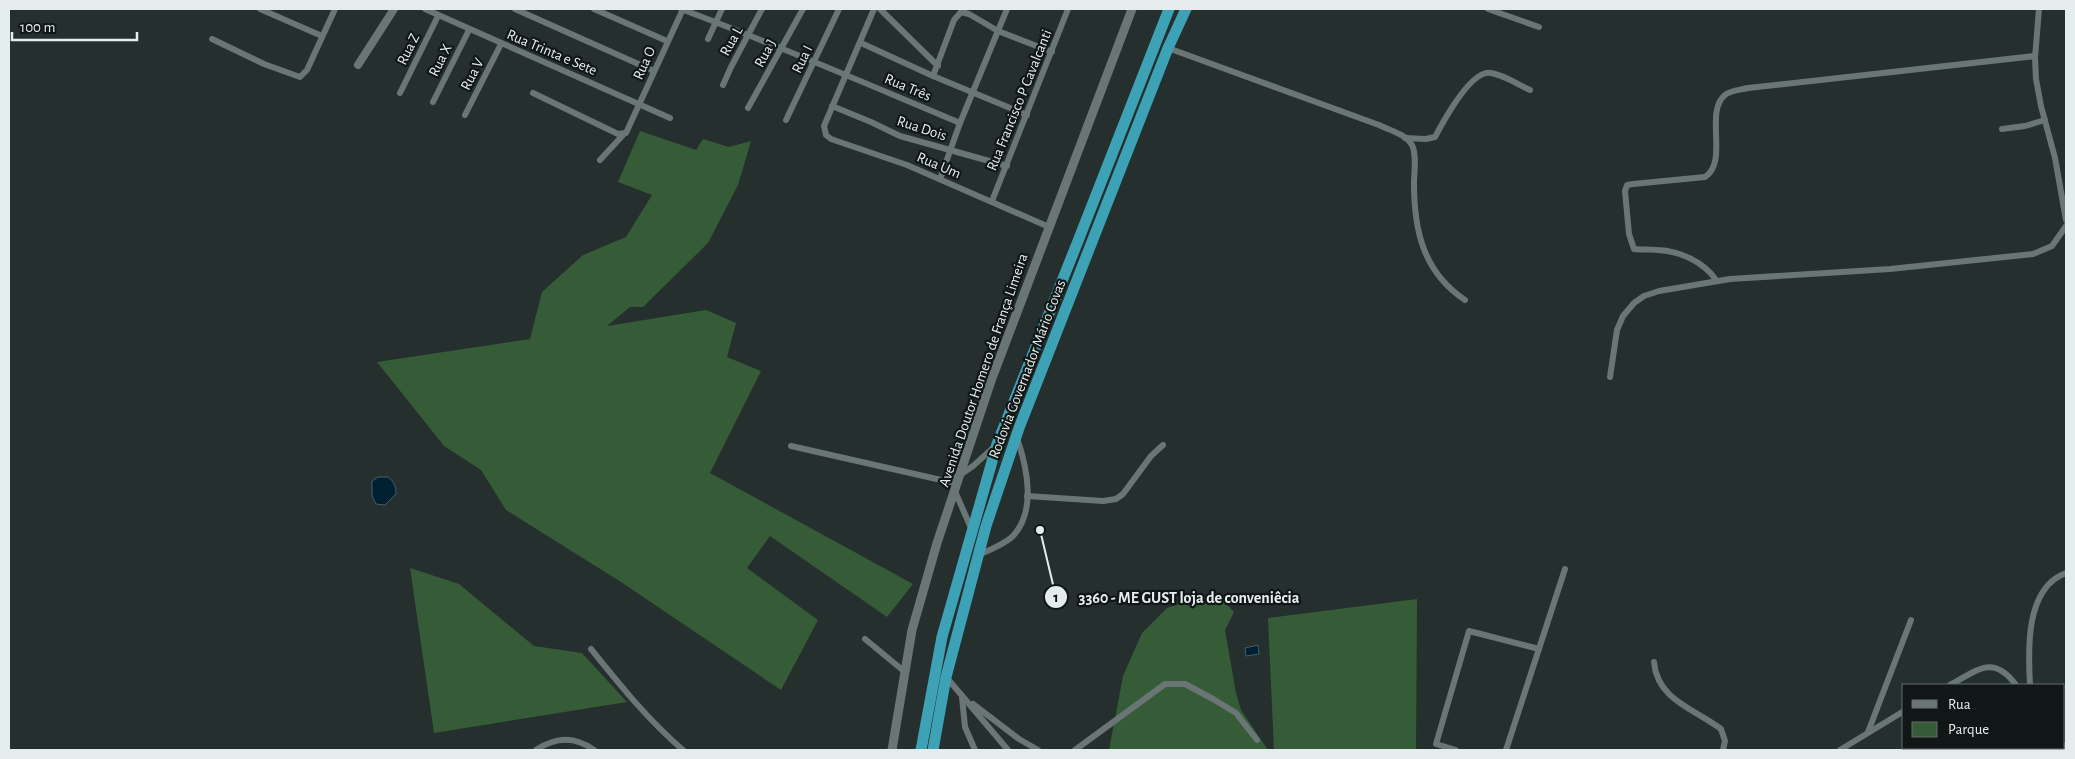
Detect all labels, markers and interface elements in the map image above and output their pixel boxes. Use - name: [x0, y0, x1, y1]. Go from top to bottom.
- scale bar: [12, 10, 138, 42]
- text: 100 m: [20, 20, 55, 35]
- street label: Rua L: [717, 23, 746, 59]
- street label: Rua Trinta e Sete: [504, 27, 599, 78]
- street label: Rua Francisco P Cavalcanti: [984, 27, 1055, 173]
- street label: Rua Z: [394, 31, 422, 67]
- street label: Rua J: [752, 37, 779, 70]
- street label: Rua X: [426, 42, 455, 79]
- street label: Rua I: [789, 43, 816, 76]
- street label: Rua O: [631, 44, 658, 82]
- street label: Rua V: [458, 55, 487, 93]
- street label: Rua Três: [882, 71, 933, 104]
- street label: Rua Dois: [895, 113, 949, 144]
- street label: Rua Um: [915, 150, 963, 181]
- street label: Avenida Doutor Homero de França Limeira: [936, 251, 1031, 489]
- street label: Rodovia Governador Mário Covas: [986, 278, 1069, 461]
- callout: 3360 - ME GUST loja de conveniêcia: [1044, 582, 1310, 613]
- text: 1: [1053, 590, 1059, 605]
- text: 3360 - ME GUST loja de conveniêcia: [1079, 590, 1300, 607]
- legend: [1902, 684, 2065, 749]
- text: Rua: [1948, 697, 1971, 712]
- text: Parque: [1948, 722, 1989, 737]

